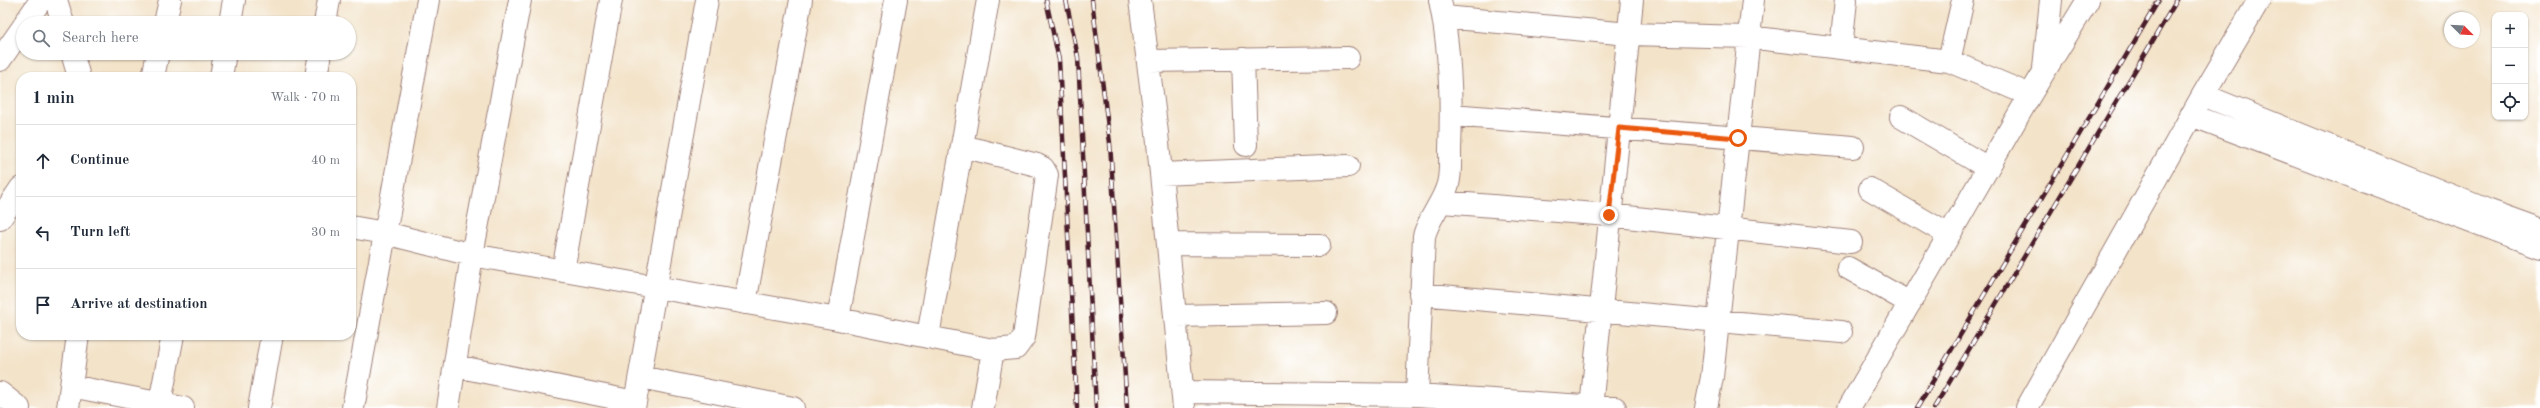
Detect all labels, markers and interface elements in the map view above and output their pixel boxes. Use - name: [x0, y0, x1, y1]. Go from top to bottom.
- north arrow: [2444, 12, 2480, 48]
- map controls: [2492, 12, 2528, 120]
- button: +: [2492, 12, 2528, 48]
- search box: [16, 16, 356, 60]
- icon: search: [30, 27, 52, 49]
- text: Search here: [62, 31, 139, 46]
- button: −: [2492, 48, 2528, 84]
- button: locate: [2492, 84, 2528, 120]
- text: 1 min: [32, 90, 75, 107]
- text: Walk · 70 m: [271, 91, 340, 104]
- route start: [1729, 129, 1747, 147]
- icon: ahead: [32, 150, 54, 172]
- text: Continue: [70, 153, 129, 168]
- text: 40 m: [311, 154, 340, 167]
- route end: [1600, 206, 1618, 224]
- icon: left: [32, 222, 54, 244]
- text: Turn left: [70, 225, 130, 240]
- text: 30 m: [311, 226, 340, 239]
- icon: arrive: [32, 294, 54, 316]
- text: Arrive at destination: [70, 297, 208, 312]

